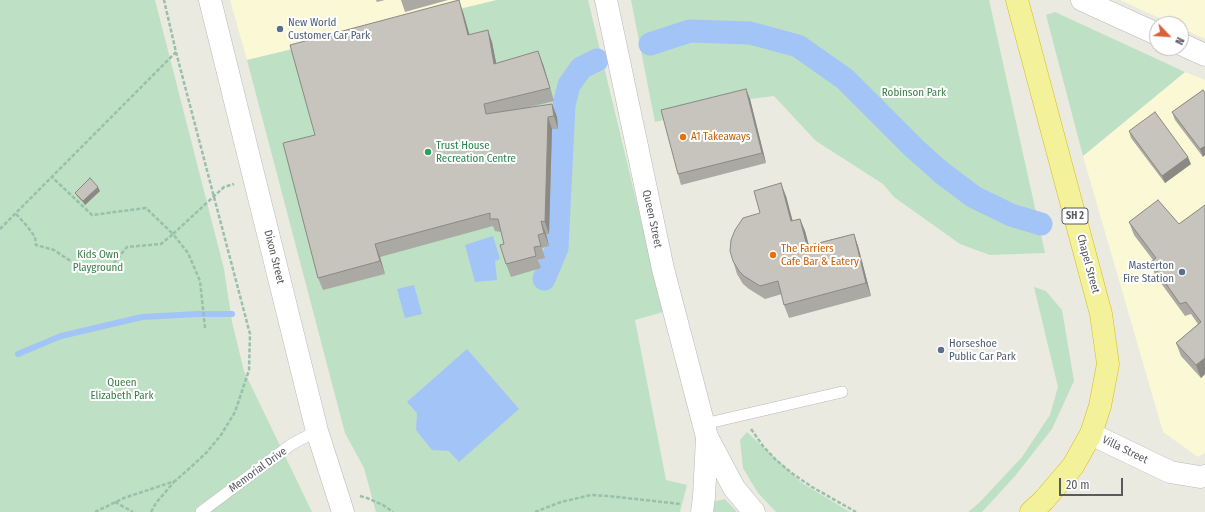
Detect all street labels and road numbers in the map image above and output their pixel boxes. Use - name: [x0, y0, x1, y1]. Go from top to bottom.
- street label: Queen Street: [639, 189, 665, 249]
- road number: SH 2: [1062, 208, 1088, 224]
- street label: Dixon Street: [261, 229, 287, 285]
- street label: Chapel Street: [1074, 233, 1102, 295]
- street label: Villa Street: [1100, 433, 1150, 467]
- street label: Memorial Drive: [227, 445, 289, 495]

